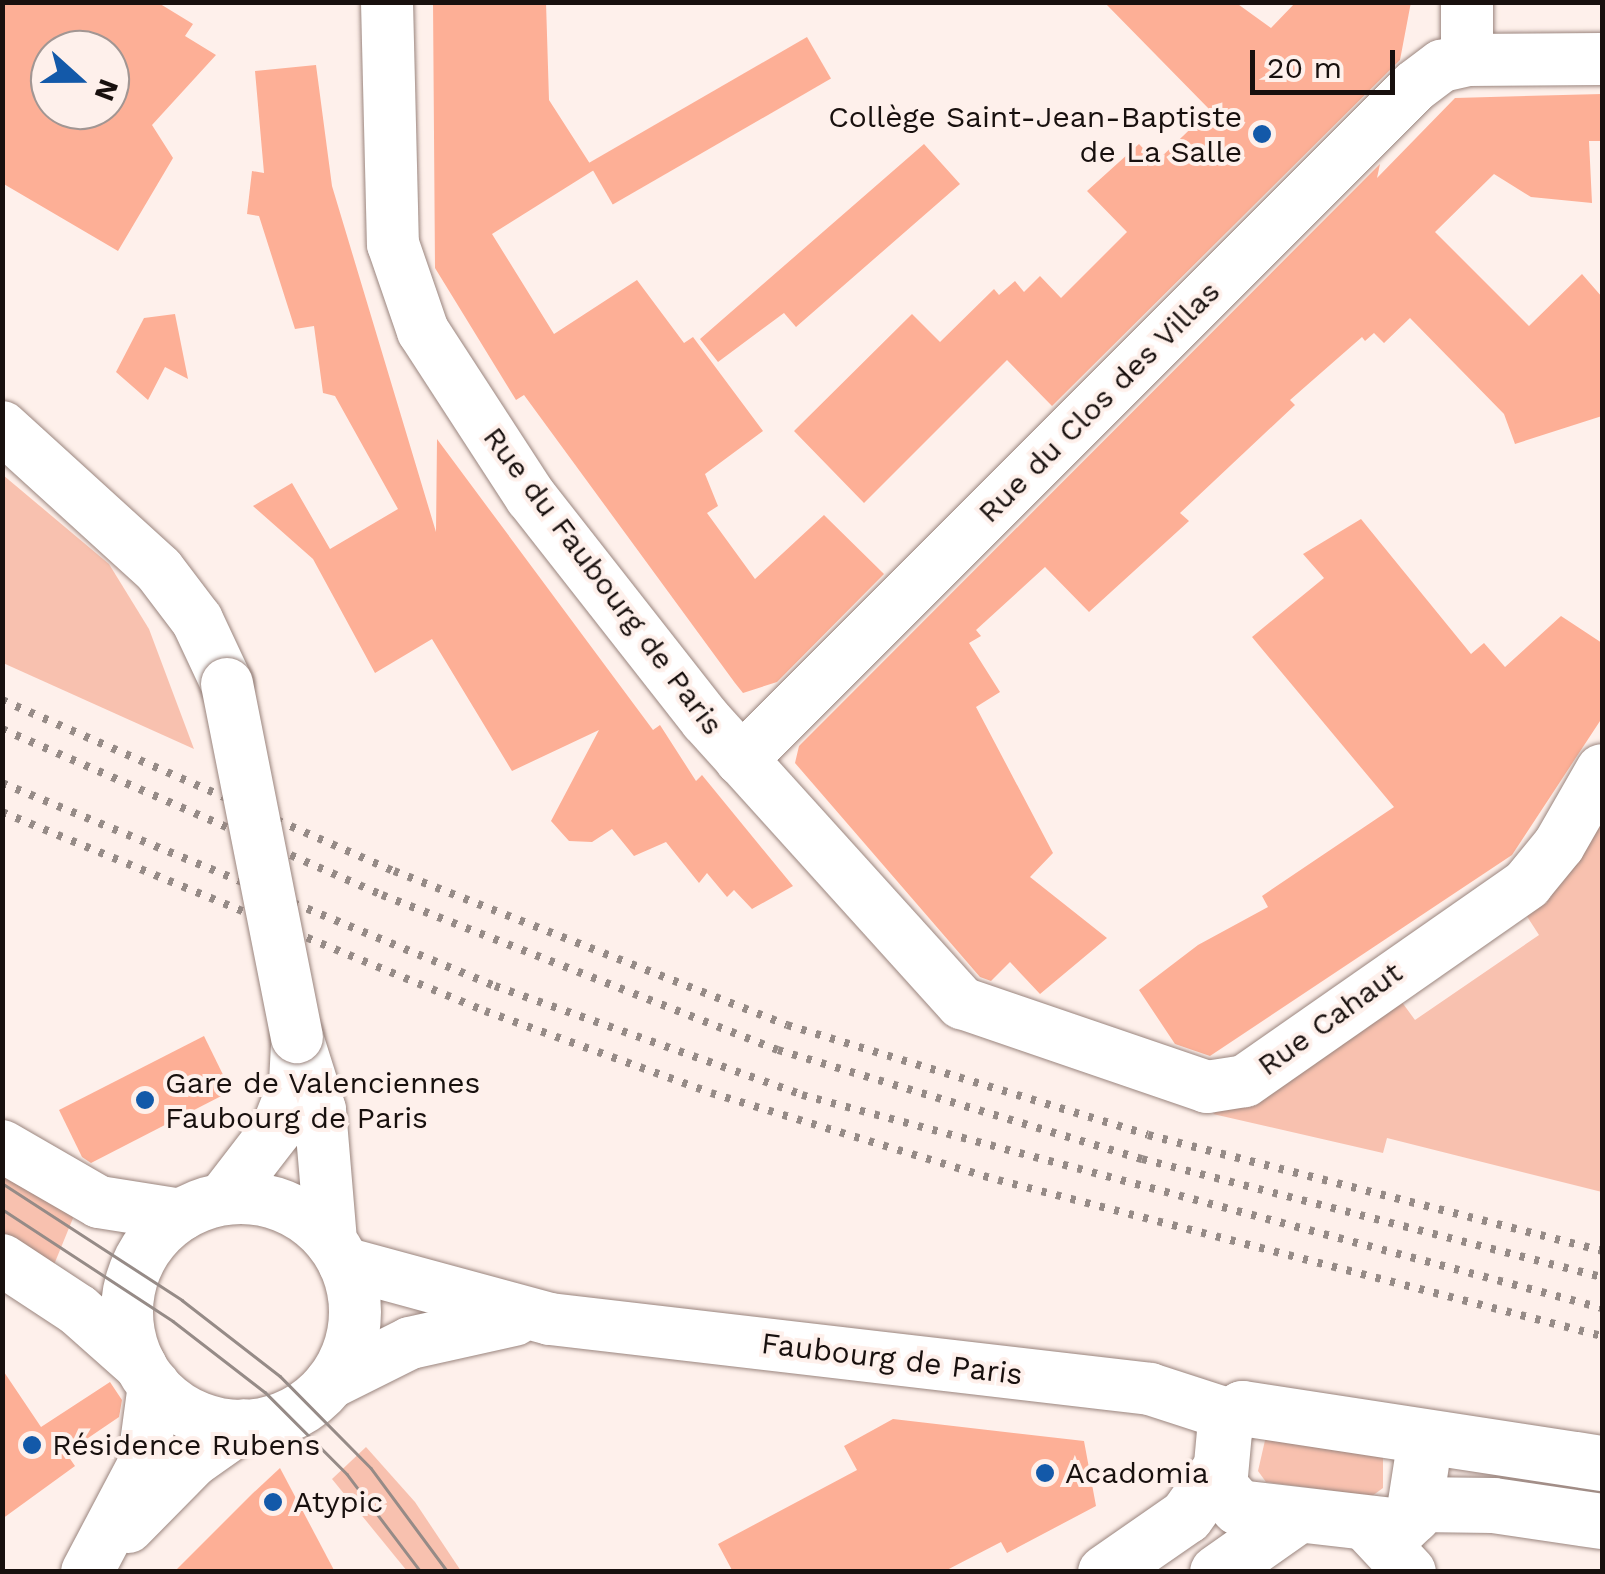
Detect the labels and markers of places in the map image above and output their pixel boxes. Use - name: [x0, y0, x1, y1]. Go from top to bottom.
- place label: Collège Saint-Jean-Baptiste de La Salle: [828, 99, 1242, 170]
- marker: Collège Saint-Jean-Baptiste de La Salle: [1251, 123, 1273, 145]
- place label: Gare de Valenciennes Faubourg de Paris: [165, 1065, 481, 1136]
- marker: Gare de Valenciennes Faubourg de Paris: [134, 1089, 156, 1111]
- place label: Résidence Rubens: [52, 1427, 320, 1463]
- marker: Résidence Rubens: [21, 1434, 43, 1456]
- place label: Acadomia: [1065, 1455, 1209, 1491]
- marker: Acadomia: [1034, 1462, 1056, 1484]
- place label: Atypic: [293, 1484, 383, 1520]
- marker: Atypic: [262, 1491, 284, 1513]

